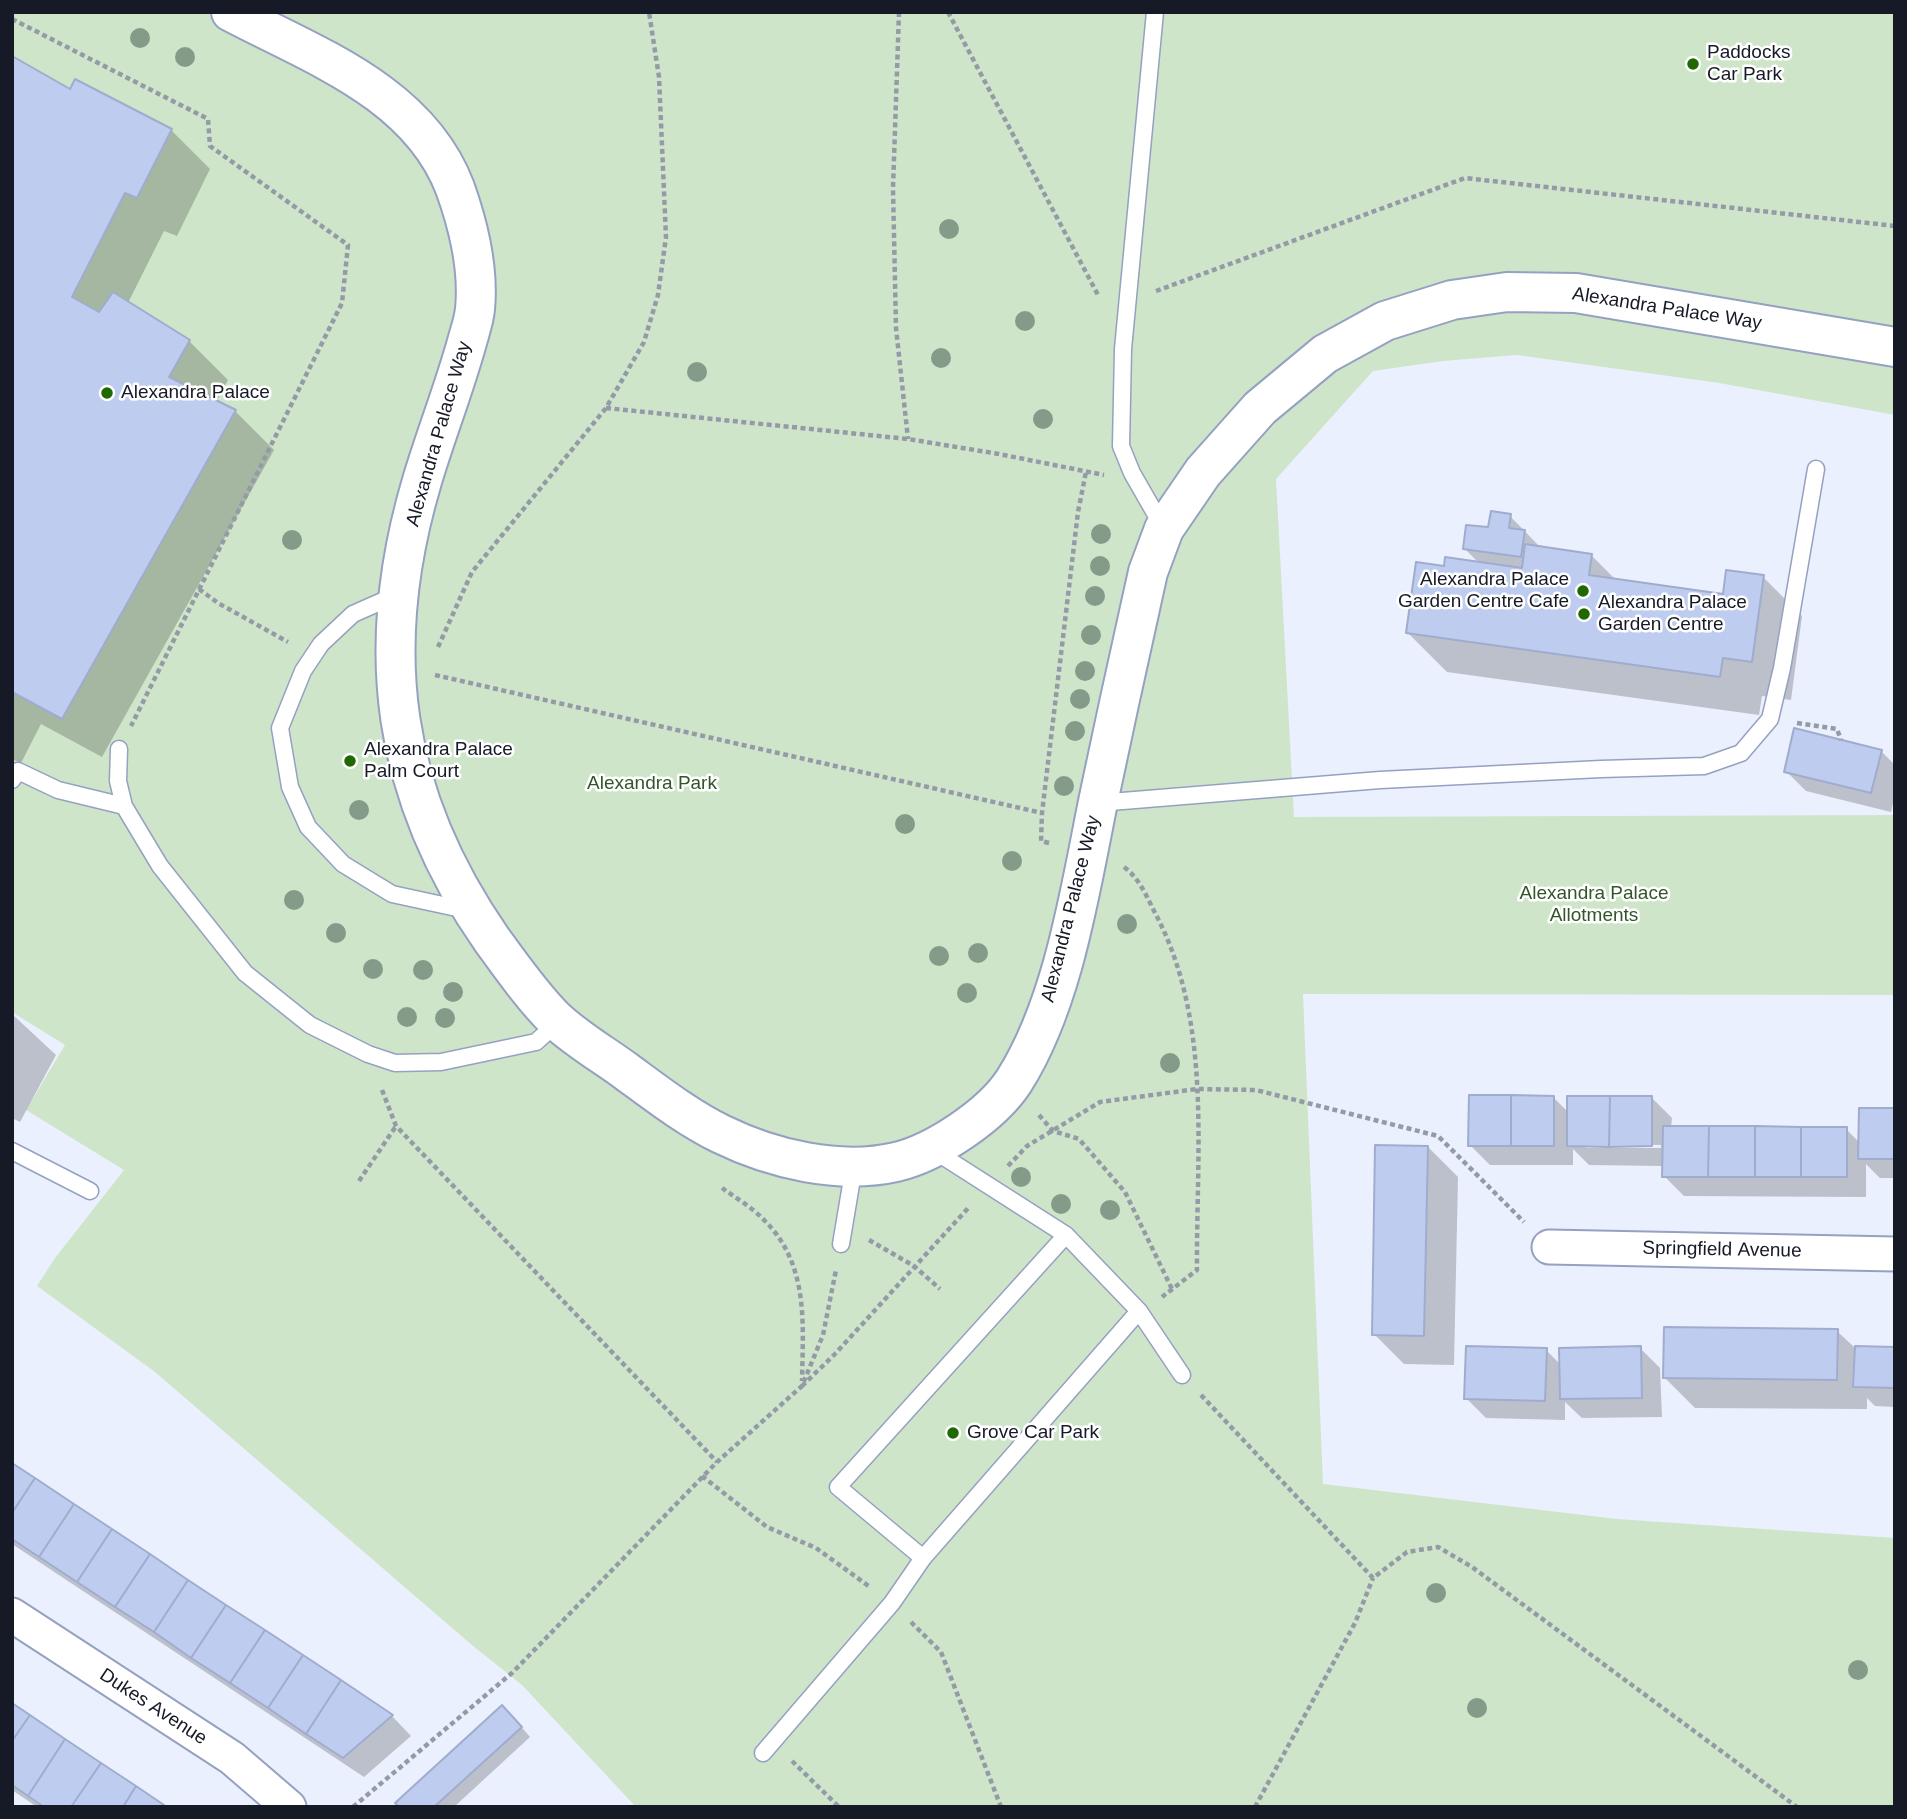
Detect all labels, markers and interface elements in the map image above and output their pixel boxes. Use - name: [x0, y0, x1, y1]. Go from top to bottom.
- place label: Paddocks Car Park: [1707, 42, 1790, 86]
- marker: Paddocks Car Park: [1685, 56, 1701, 72]
- street label: Alexandra Palace Way: [1571, 283, 1763, 335]
- street label: Alexandra Palace Way: [402, 339, 476, 529]
- place label: Alexandra Palace: [121, 382, 270, 404]
- marker: Alexandra Palace: [99, 385, 115, 401]
- place label: Alexandra Palace Garden Centre Cafe: [1398, 569, 1569, 613]
- marker: Alexandra Palace Garden Centre Cafe: [1575, 583, 1591, 599]
- place label: Alexandra Palace Garden Centre: [1598, 592, 1747, 636]
- marker: Alexandra Palace Garden Centre: [1576, 606, 1592, 622]
- place label: Alexandra Palace Palm Court: [364, 739, 513, 783]
- marker: Alexandra Palace Palm Court: [342, 753, 358, 769]
- park label: Alexandra Park: [587, 773, 717, 795]
- street label: Alexandra Palace Way: [1037, 813, 1105, 1005]
- park label: Alexandra Palace Allotments: [1520, 883, 1668, 927]
- street label: Springfield Avenue: [1642, 1237, 1802, 1263]
- place label: Grove Car Park: [967, 1422, 1099, 1444]
- marker: Grove Car Park: [945, 1425, 961, 1441]
- street label: Dukes Avenue: [95, 1664, 211, 1750]

